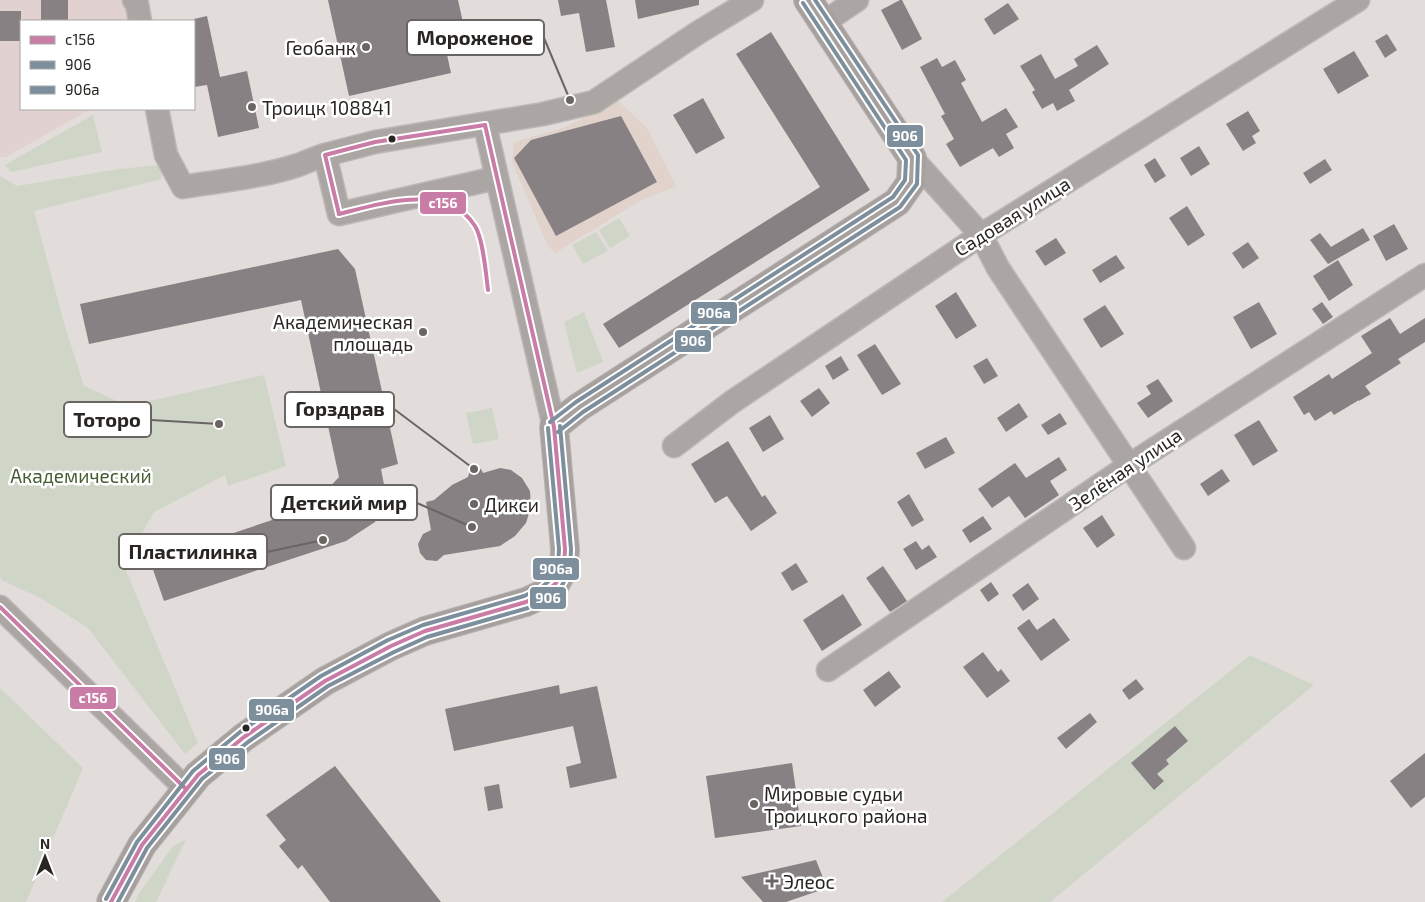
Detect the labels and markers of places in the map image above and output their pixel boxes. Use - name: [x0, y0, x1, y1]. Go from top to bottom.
- callout: Мороженое: [407, 20, 544, 55]
- place label: Геобанк: [285, 36, 356, 59]
- marker: Геобанк: [360, 41, 372, 53]
- place label: Троицк 108841: [262, 96, 392, 119]
- marker: Троицк 108841: [246, 101, 258, 113]
- unlabelled marker: [387, 134, 397, 144]
- place label: Академическая площадь: [273, 310, 413, 355]
- marker: Академическая площадь: [417, 326, 429, 338]
- callout: Горздрав: [285, 392, 394, 427]
- callout: Тоторо: [64, 402, 151, 437]
- callout: Детский мир: [271, 485, 417, 520]
- place label: Дикси: [484, 493, 539, 516]
- marker: Дикси: [468, 498, 480, 510]
- callout: Пластилинка: [119, 534, 267, 569]
- unlabelled marker: [241, 723, 251, 733]
- place label: Мировые судьи Троицкого района: [764, 782, 928, 827]
- marker: Мировые судьи Троицкого района: [748, 798, 760, 810]
- place label: Элеос: [783, 870, 835, 893]
- marker: Элеос: [765, 874, 779, 888]

